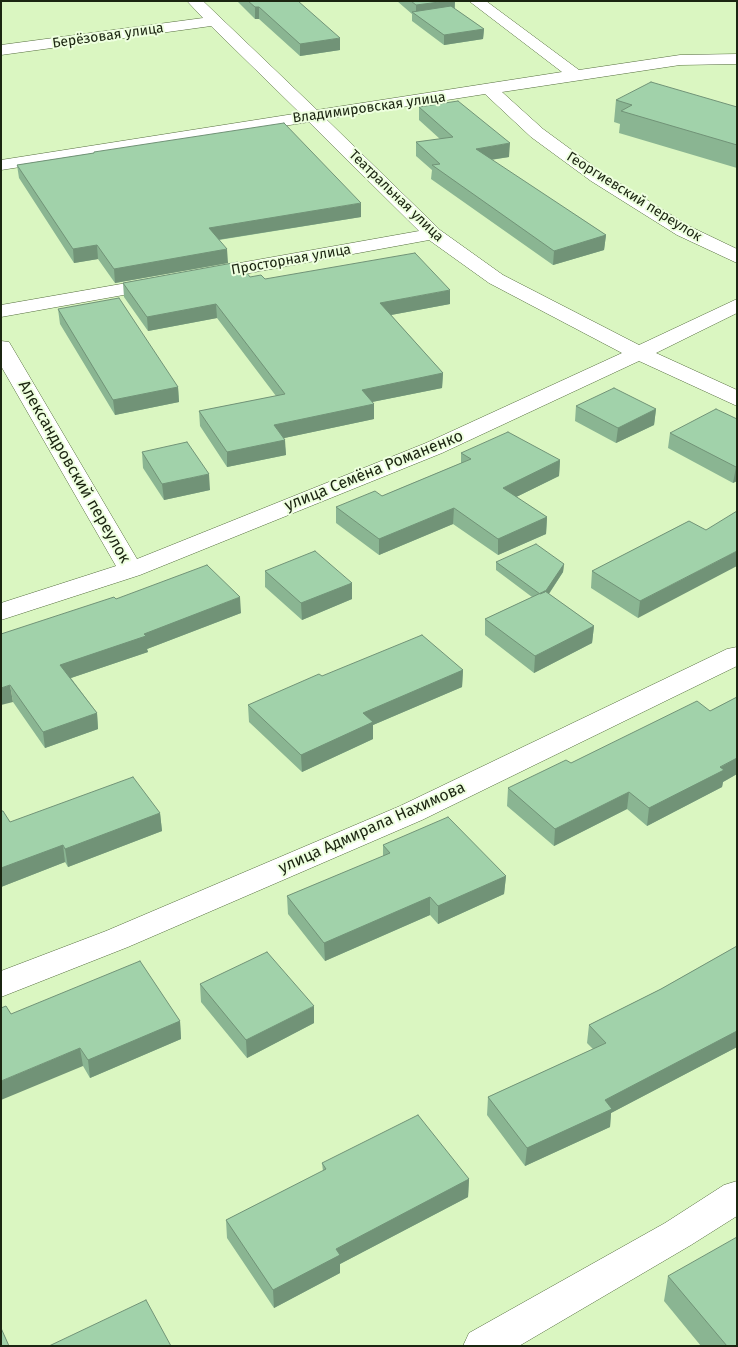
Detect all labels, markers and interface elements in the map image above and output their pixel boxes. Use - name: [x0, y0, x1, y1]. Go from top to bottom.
- street label: Берёзовая улица: [51, 20, 165, 52]
- street label: Владимировская улица: [291, 89, 447, 127]
- street label: Театральная улица: [345, 147, 447, 245]
- street label: Георгиевский переулок: [563, 148, 705, 246]
- street label: Просторная улица: [230, 241, 352, 279]
- street label: Александровский переулок: [14, 377, 134, 567]
- street label: улица Семёна Романенко: [282, 426, 466, 516]
- street label: улица Адмирала Нахимова: [276, 778, 468, 878]

